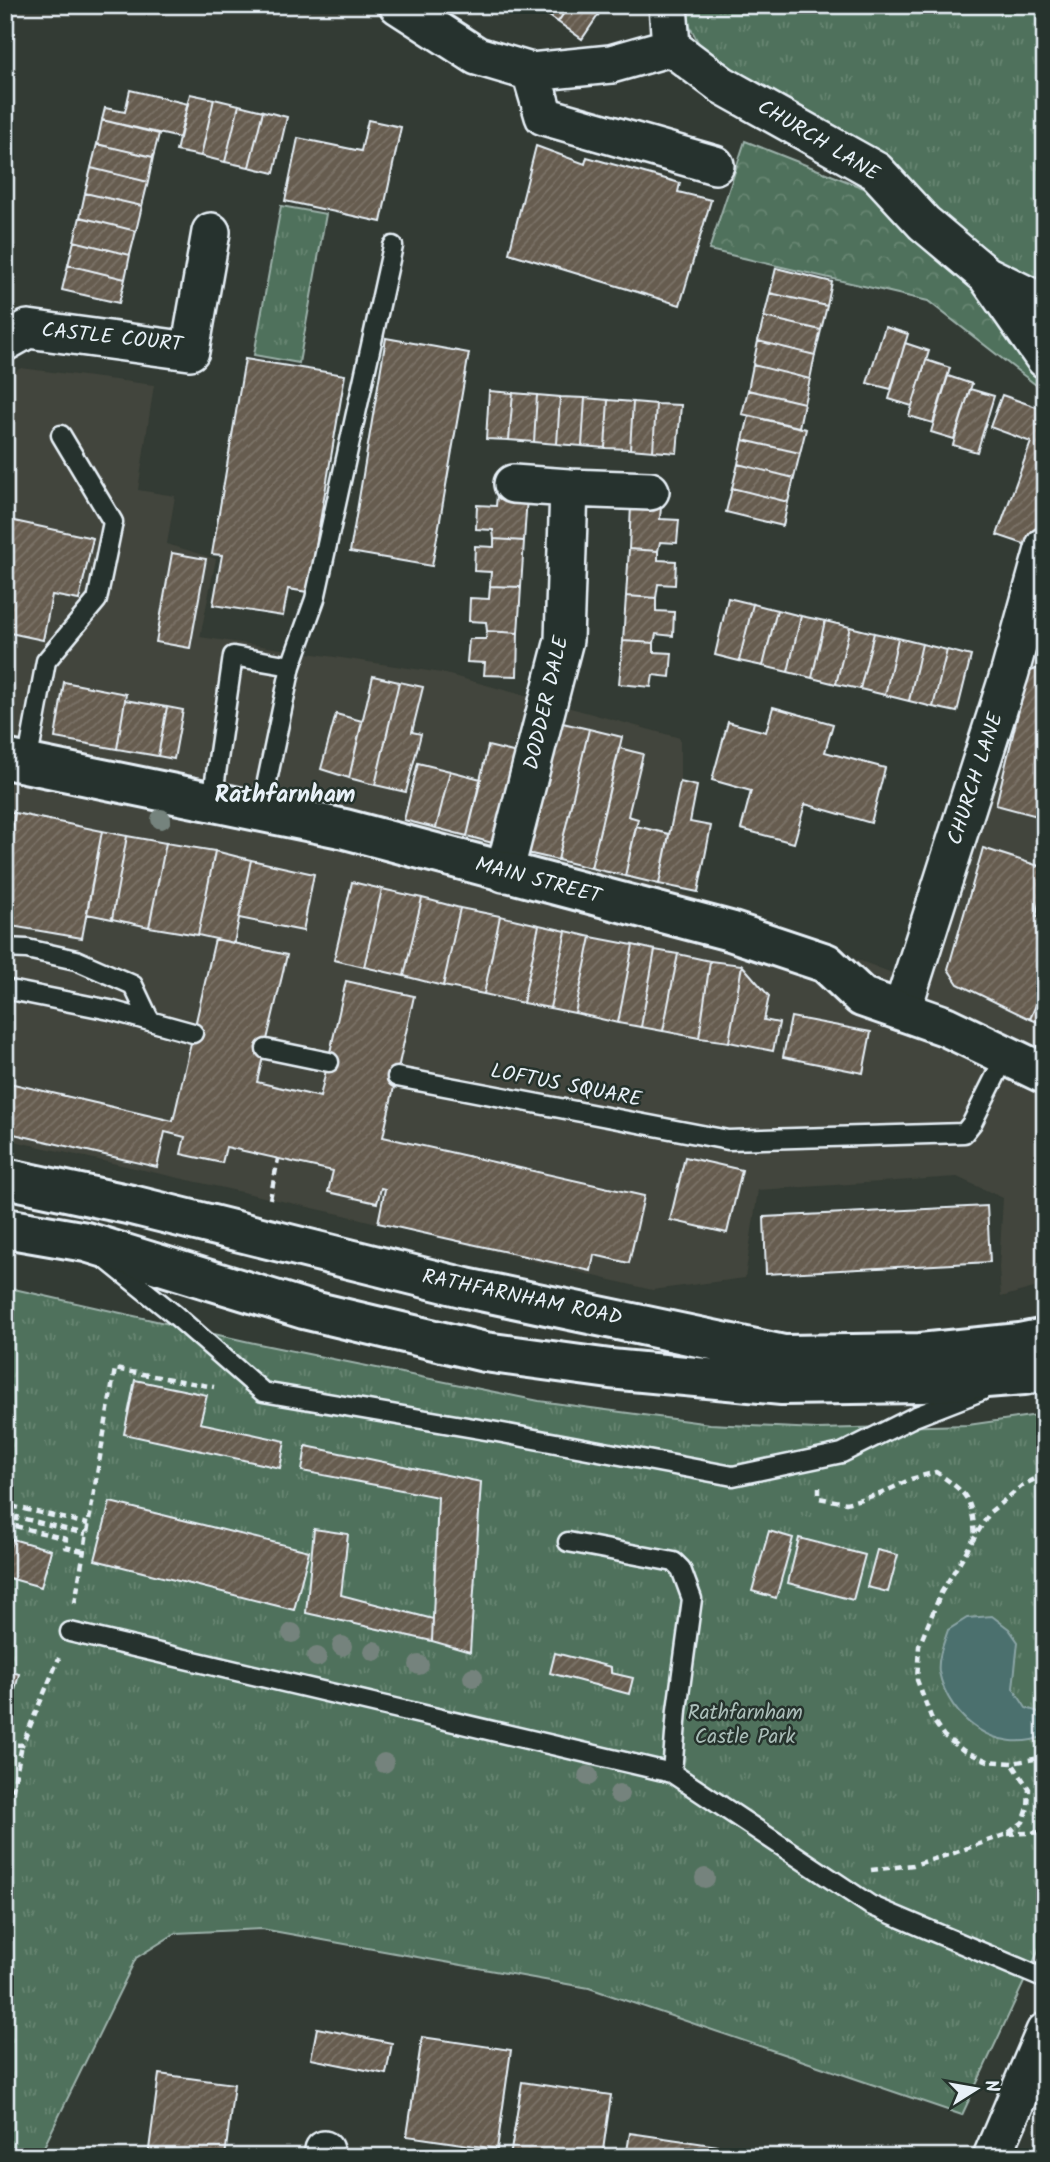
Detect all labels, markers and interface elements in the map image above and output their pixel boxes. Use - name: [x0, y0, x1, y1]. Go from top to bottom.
- street label: CHURCH LANE: [751, 92, 886, 191]
- street label: CASTLE COURT: [40, 314, 186, 362]
- street label: DODDER DALE: [516, 632, 579, 773]
- street label: CHURCH LANE: [939, 708, 1013, 849]
- district label: Rathfarnham: [214, 776, 356, 815]
- street label: MAIN STREET: [471, 848, 606, 914]
- street label: LOFTUS SQUARE: [488, 1055, 645, 1117]
- street label: RATHFARNHAM ROAD: [419, 1261, 625, 1335]
- park label: Rathfarnham Castle Park: [687, 1697, 803, 1754]
- north arrow: [942, 2054, 1012, 2124]
- text: N: [975, 2077, 1007, 2095]

